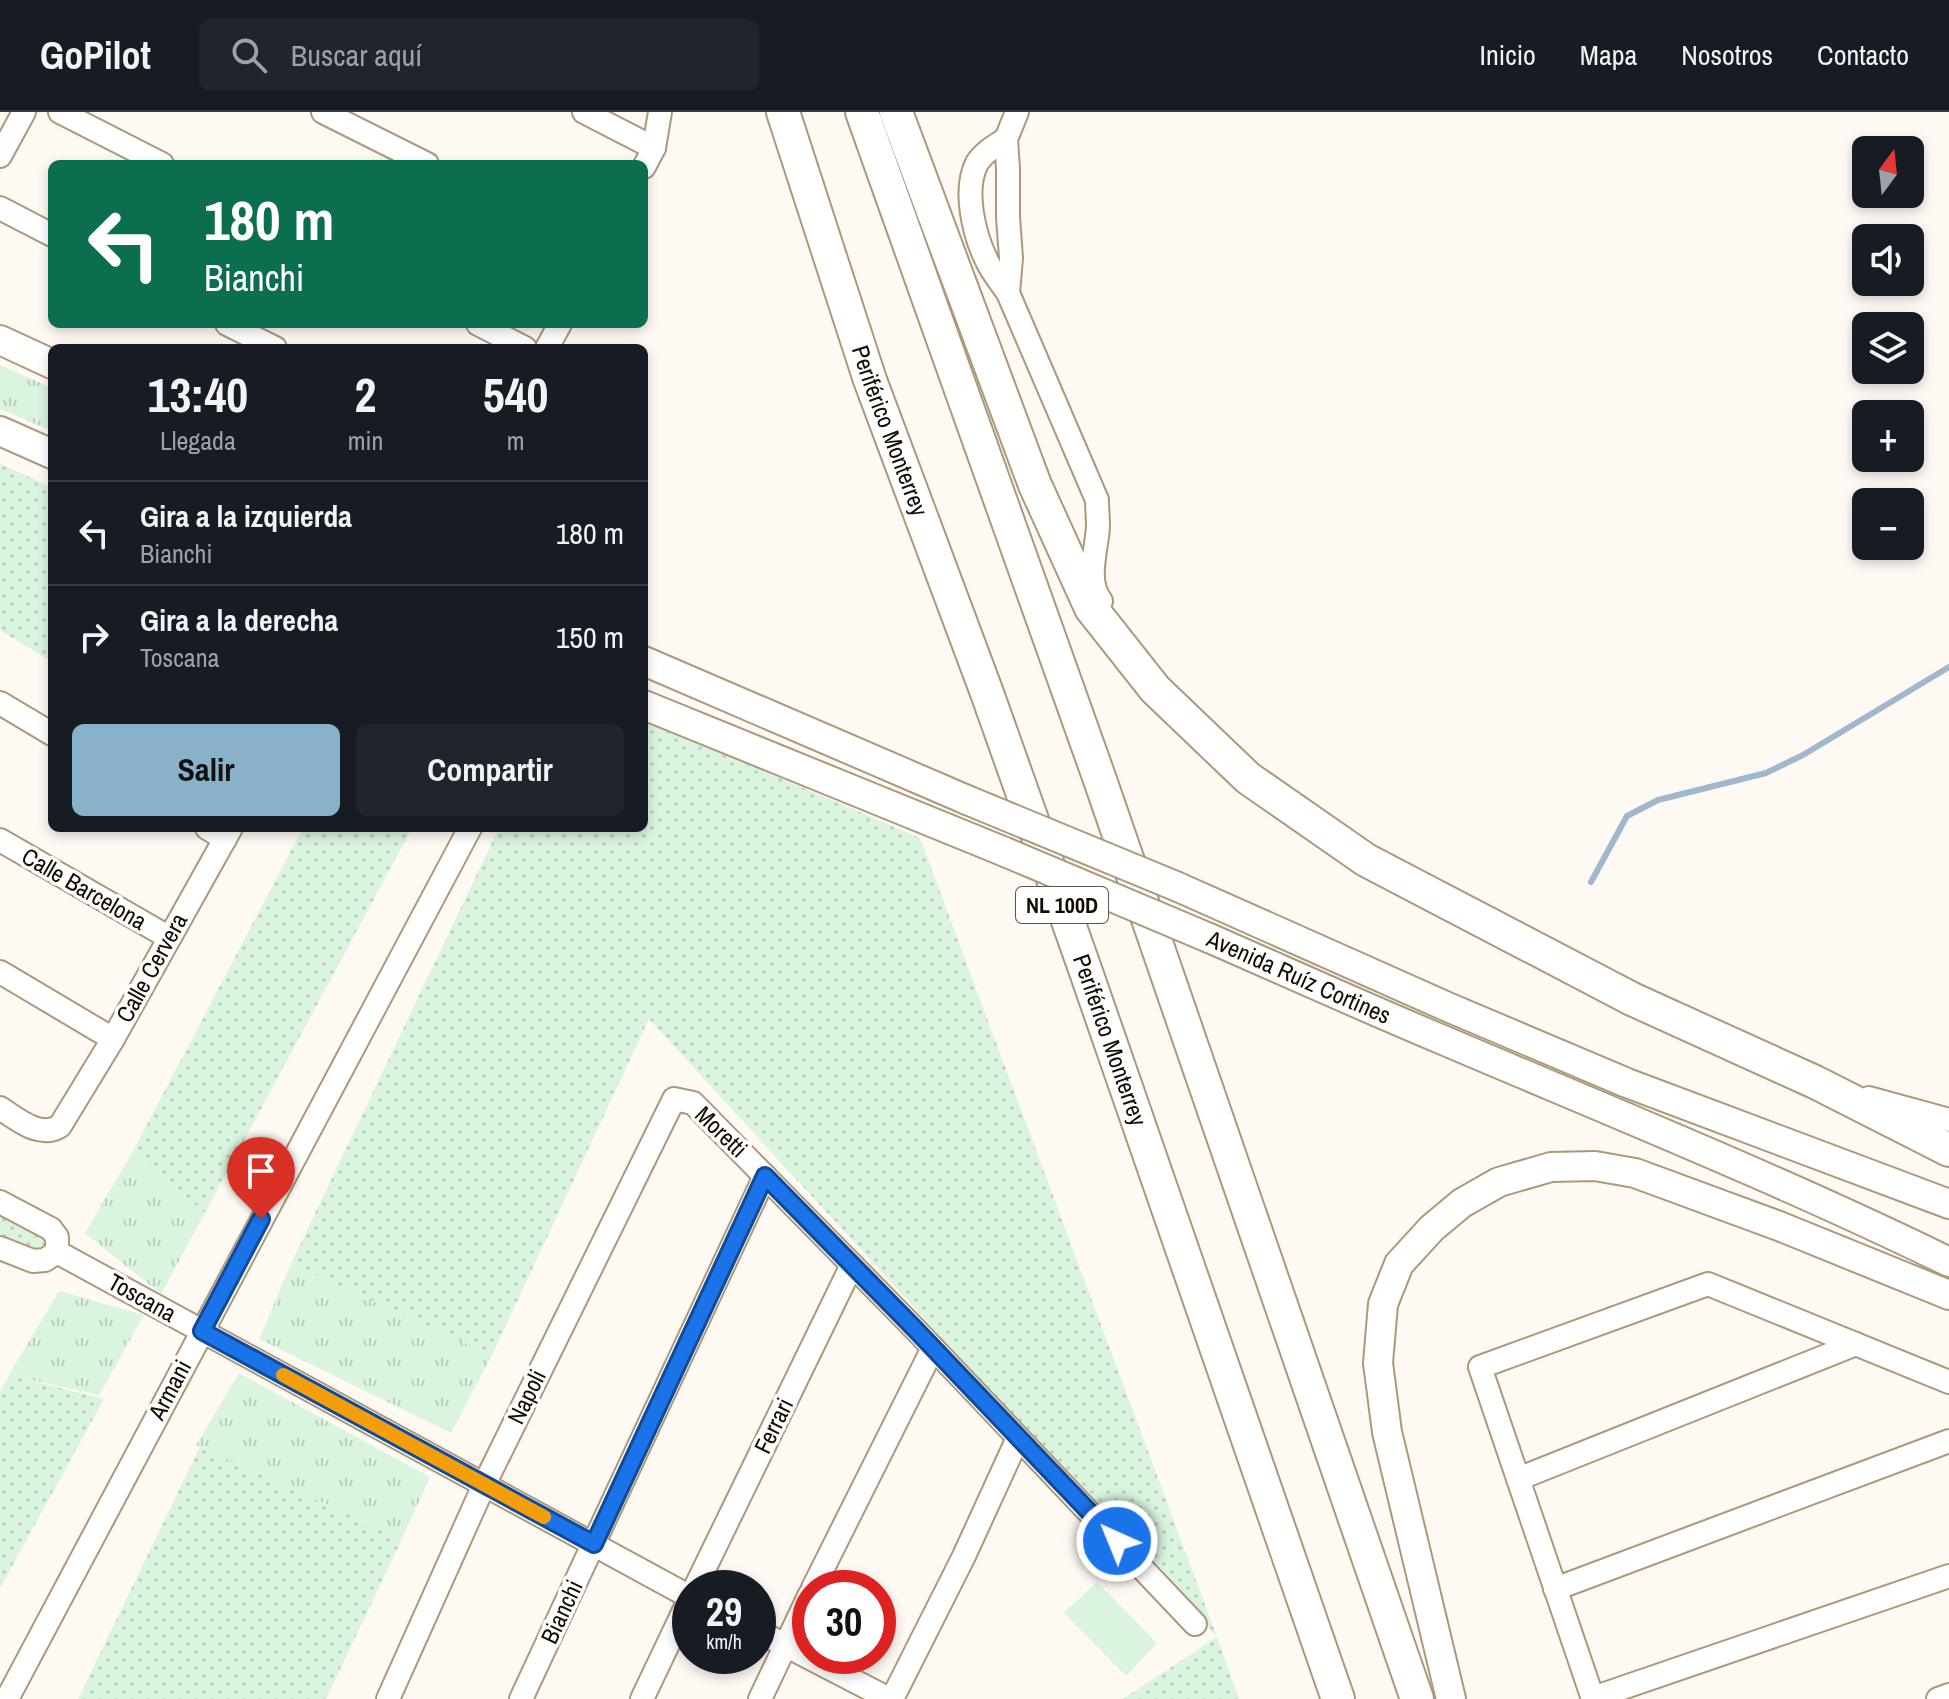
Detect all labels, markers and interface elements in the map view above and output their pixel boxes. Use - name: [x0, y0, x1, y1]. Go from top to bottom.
- search box: [199, 19, 759, 91]
- text: GoPilot: [40, 30, 151, 81]
- icon: search: [227, 33, 271, 77]
- text: Buscar aquí: [291, 35, 422, 75]
- text: Inicio: [1480, 36, 1536, 74]
- text: Mapa: [1580, 36, 1637, 74]
- text: Nosotros: [1681, 36, 1773, 74]
- text: Contacto: [1817, 36, 1909, 74]
- north arrow: [1852, 136, 1924, 208]
- map controls: [1852, 136, 1924, 560]
- text: 180 m: [204, 182, 334, 257]
- icon: left: [72, 192, 176, 296]
- button: sound: [1852, 224, 1924, 296]
- text: Bianchi: [204, 254, 304, 302]
- button: layers: [1852, 312, 1924, 384]
- street label: Periférico Monterrey: [845, 341, 936, 520]
- text: 13:40: [148, 362, 248, 427]
- text: 2: [355, 362, 376, 427]
- text: 540: [483, 362, 548, 427]
- button: +: [1852, 400, 1924, 472]
- text: Llegada: [160, 423, 236, 458]
- text: min: [348, 423, 383, 458]
- text: m: [507, 423, 525, 458]
- button: −: [1852, 488, 1924, 560]
- text: Gira a la izquierda: [140, 496, 352, 536]
- icon: left: [72, 511, 116, 555]
- text: 180 m: [556, 513, 624, 553]
- text: Bianchi: [140, 536, 212, 571]
- text: Gira a la derecha: [140, 600, 338, 640]
- icon: right: [72, 615, 116, 659]
- text: 150 m: [556, 617, 624, 657]
- text: Toscana: [140, 640, 219, 675]
- button: Salir: [72, 724, 340, 816]
- button: Compartir: [356, 724, 624, 816]
- street label: Calle Barcelona: [16, 840, 153, 937]
- road number: NL 100D: [1016, 887, 1108, 923]
- street label: Calle Cervera: [108, 907, 194, 1028]
- street label: Avenida Ruíz Cortines: [1201, 922, 1396, 1031]
- street label: Periférico Monterrey: [1066, 950, 1155, 1130]
- street label: Moretti: [689, 1098, 755, 1164]
- pin: [227, 1137, 295, 1219]
- icon: arrive: [239, 1149, 283, 1193]
- street label: Toscana: [103, 1265, 182, 1329]
- street label: Armani: [140, 1354, 198, 1426]
- street label: Napoli: [499, 1364, 553, 1429]
- street label: Ferrari: [746, 1392, 800, 1459]
- position arrow: [1075, 1499, 1159, 1583]
- speed limit sign: 30: [792, 1570, 896, 1674]
- street label: Bianchi: [532, 1575, 590, 1649]
- text: 29: [706, 1585, 742, 1638]
- text: km/h: [706, 1628, 742, 1655]

